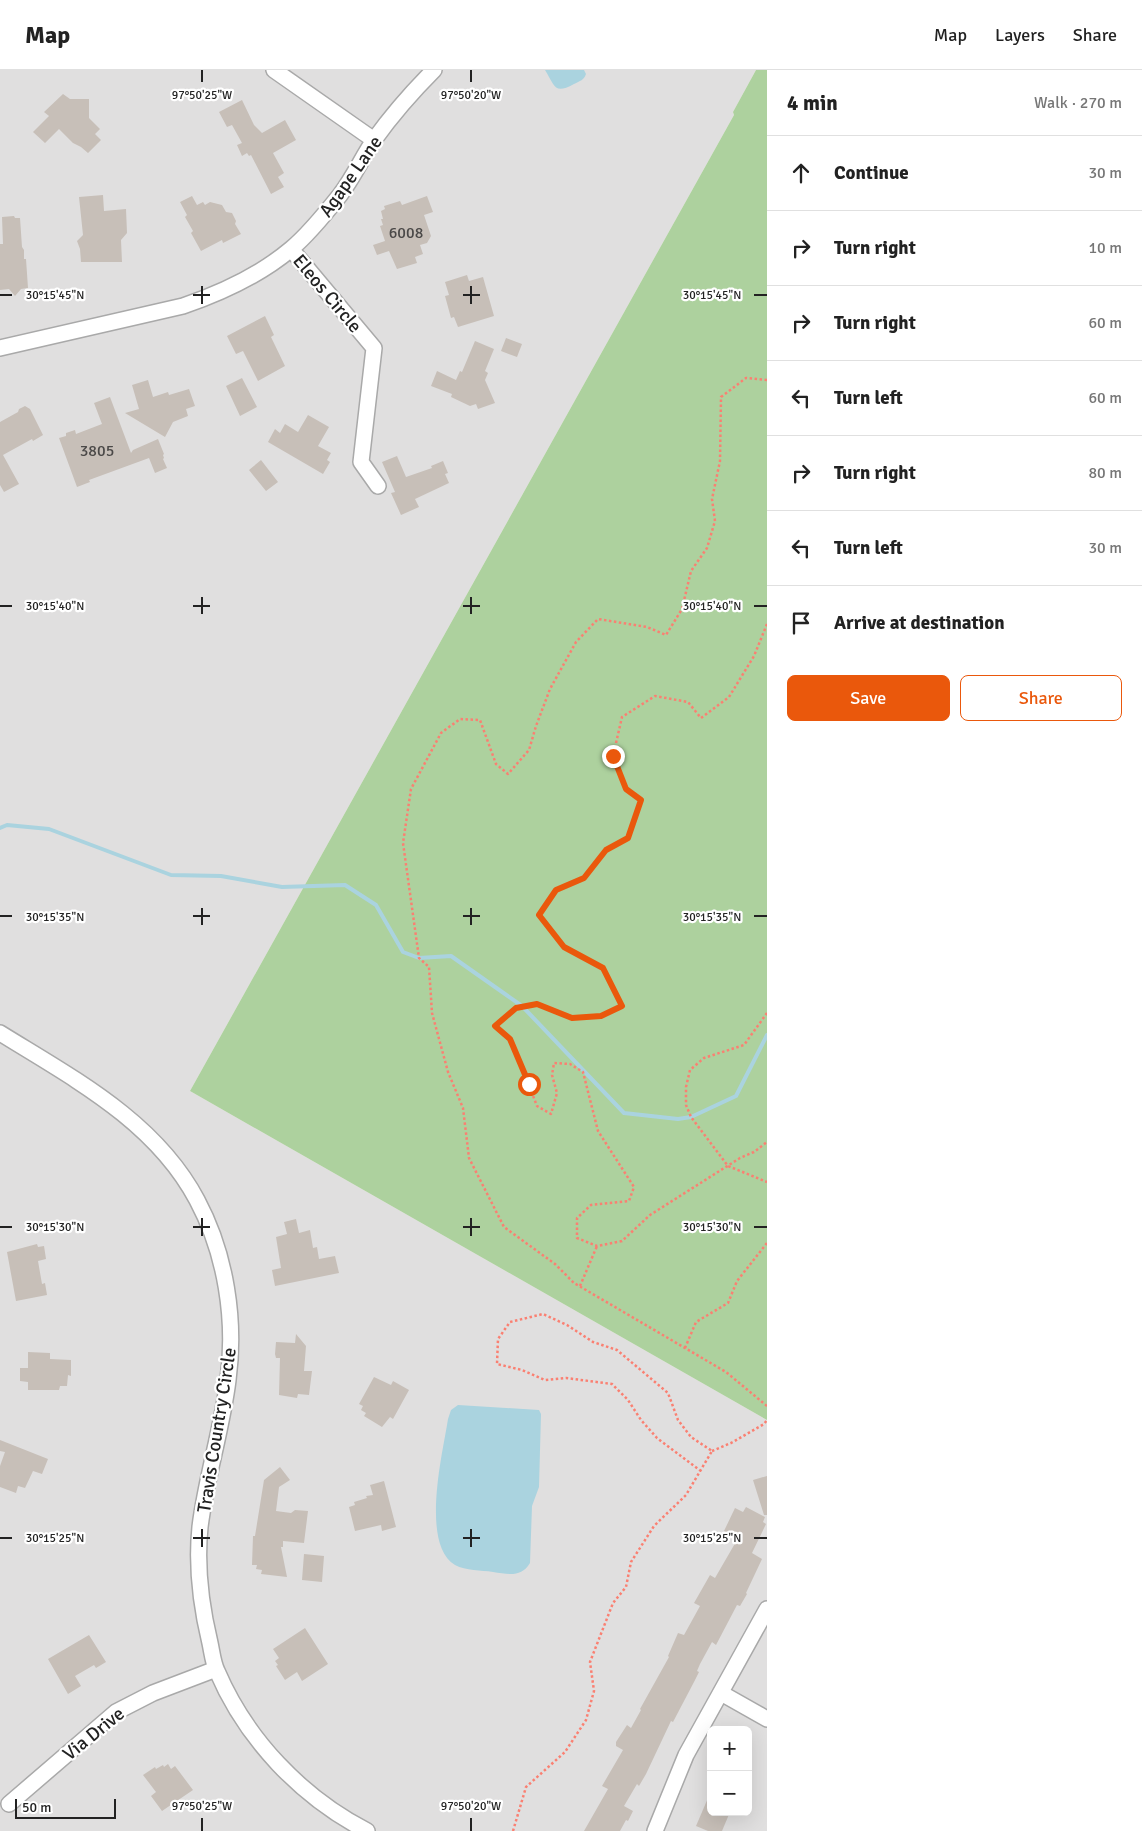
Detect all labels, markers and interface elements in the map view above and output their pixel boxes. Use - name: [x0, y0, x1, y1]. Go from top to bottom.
- text: Map: [25, 20, 70, 50]
- text: Map: [934, 24, 967, 46]
- text: Layers: [995, 24, 1045, 46]
- text: Share: [1073, 24, 1117, 46]
- text: 97°50'25"W: [172, 88, 232, 103]
- text: 97°50'20"W: [441, 88, 501, 103]
- text: 4 min: [787, 90, 838, 116]
- text: Walk · 270 m: [1034, 93, 1122, 113]
- street label: Agape Lane: [314, 131, 388, 222]
- icon: ahead: [787, 159, 815, 187]
- text: Continue: [834, 161, 909, 185]
- text: 30 m: [1088, 163, 1122, 183]
- house number: 6008: [389, 223, 423, 243]
- icon: right: [787, 234, 815, 262]
- text: Turn right: [834, 236, 916, 260]
- text: 10 m: [1088, 238, 1122, 258]
- street label: Eleos Circle: [287, 249, 367, 338]
- text: 30°15'45"N: [26, 288, 84, 303]
- text: 30°15'45"N: [683, 288, 741, 303]
- icon: right: [787, 309, 815, 337]
- text: Turn right: [834, 311, 916, 335]
- text: 60 m: [1088, 313, 1122, 333]
- icon: left: [787, 384, 815, 412]
- text: Turn left: [834, 386, 903, 410]
- text: 60 m: [1088, 388, 1122, 408]
- house number: 3805: [80, 441, 114, 461]
- icon: right: [787, 459, 815, 487]
- text: Turn right: [834, 461, 916, 485]
- text: 80 m: [1088, 463, 1122, 483]
- icon: left: [787, 534, 815, 562]
- text: Turn left: [834, 536, 903, 560]
- text: 30 m: [1088, 538, 1122, 558]
- text: 30°15'40"N: [26, 599, 84, 614]
- text: 30°15'40"N: [683, 599, 741, 614]
- icon: arrive: [787, 609, 815, 637]
- text: Arrive at destination: [834, 611, 1005, 635]
- button: Save: [787, 675, 950, 721]
- button: Share: [960, 675, 1122, 721]
- route end: [602, 745, 625, 768]
- text: 30°15'35"N: [26, 910, 84, 925]
- text: 30°15'35"N: [683, 910, 741, 925]
- route start: [518, 1073, 541, 1096]
- text: 30°15'30"N: [26, 1220, 84, 1235]
- text: 30°15'30"N: [683, 1220, 741, 1235]
- street label: Travis Country Circle: [192, 1346, 242, 1514]
- text: 30°15'25"N: [26, 1531, 84, 1546]
- text: 30°15'25"N: [683, 1531, 741, 1546]
- street label: Via Drive: [58, 1702, 129, 1766]
- map controls: [707, 1726, 752, 1816]
- button: +: [707, 1726, 752, 1771]
- button: −: [707, 1771, 752, 1816]
- scale bar: [15, 1796, 116, 1819]
- text: 50 m: [22, 1799, 51, 1816]
- text: 97°50'25"W: [172, 1799, 232, 1814]
- text: 97°50'20"W: [441, 1799, 501, 1814]

